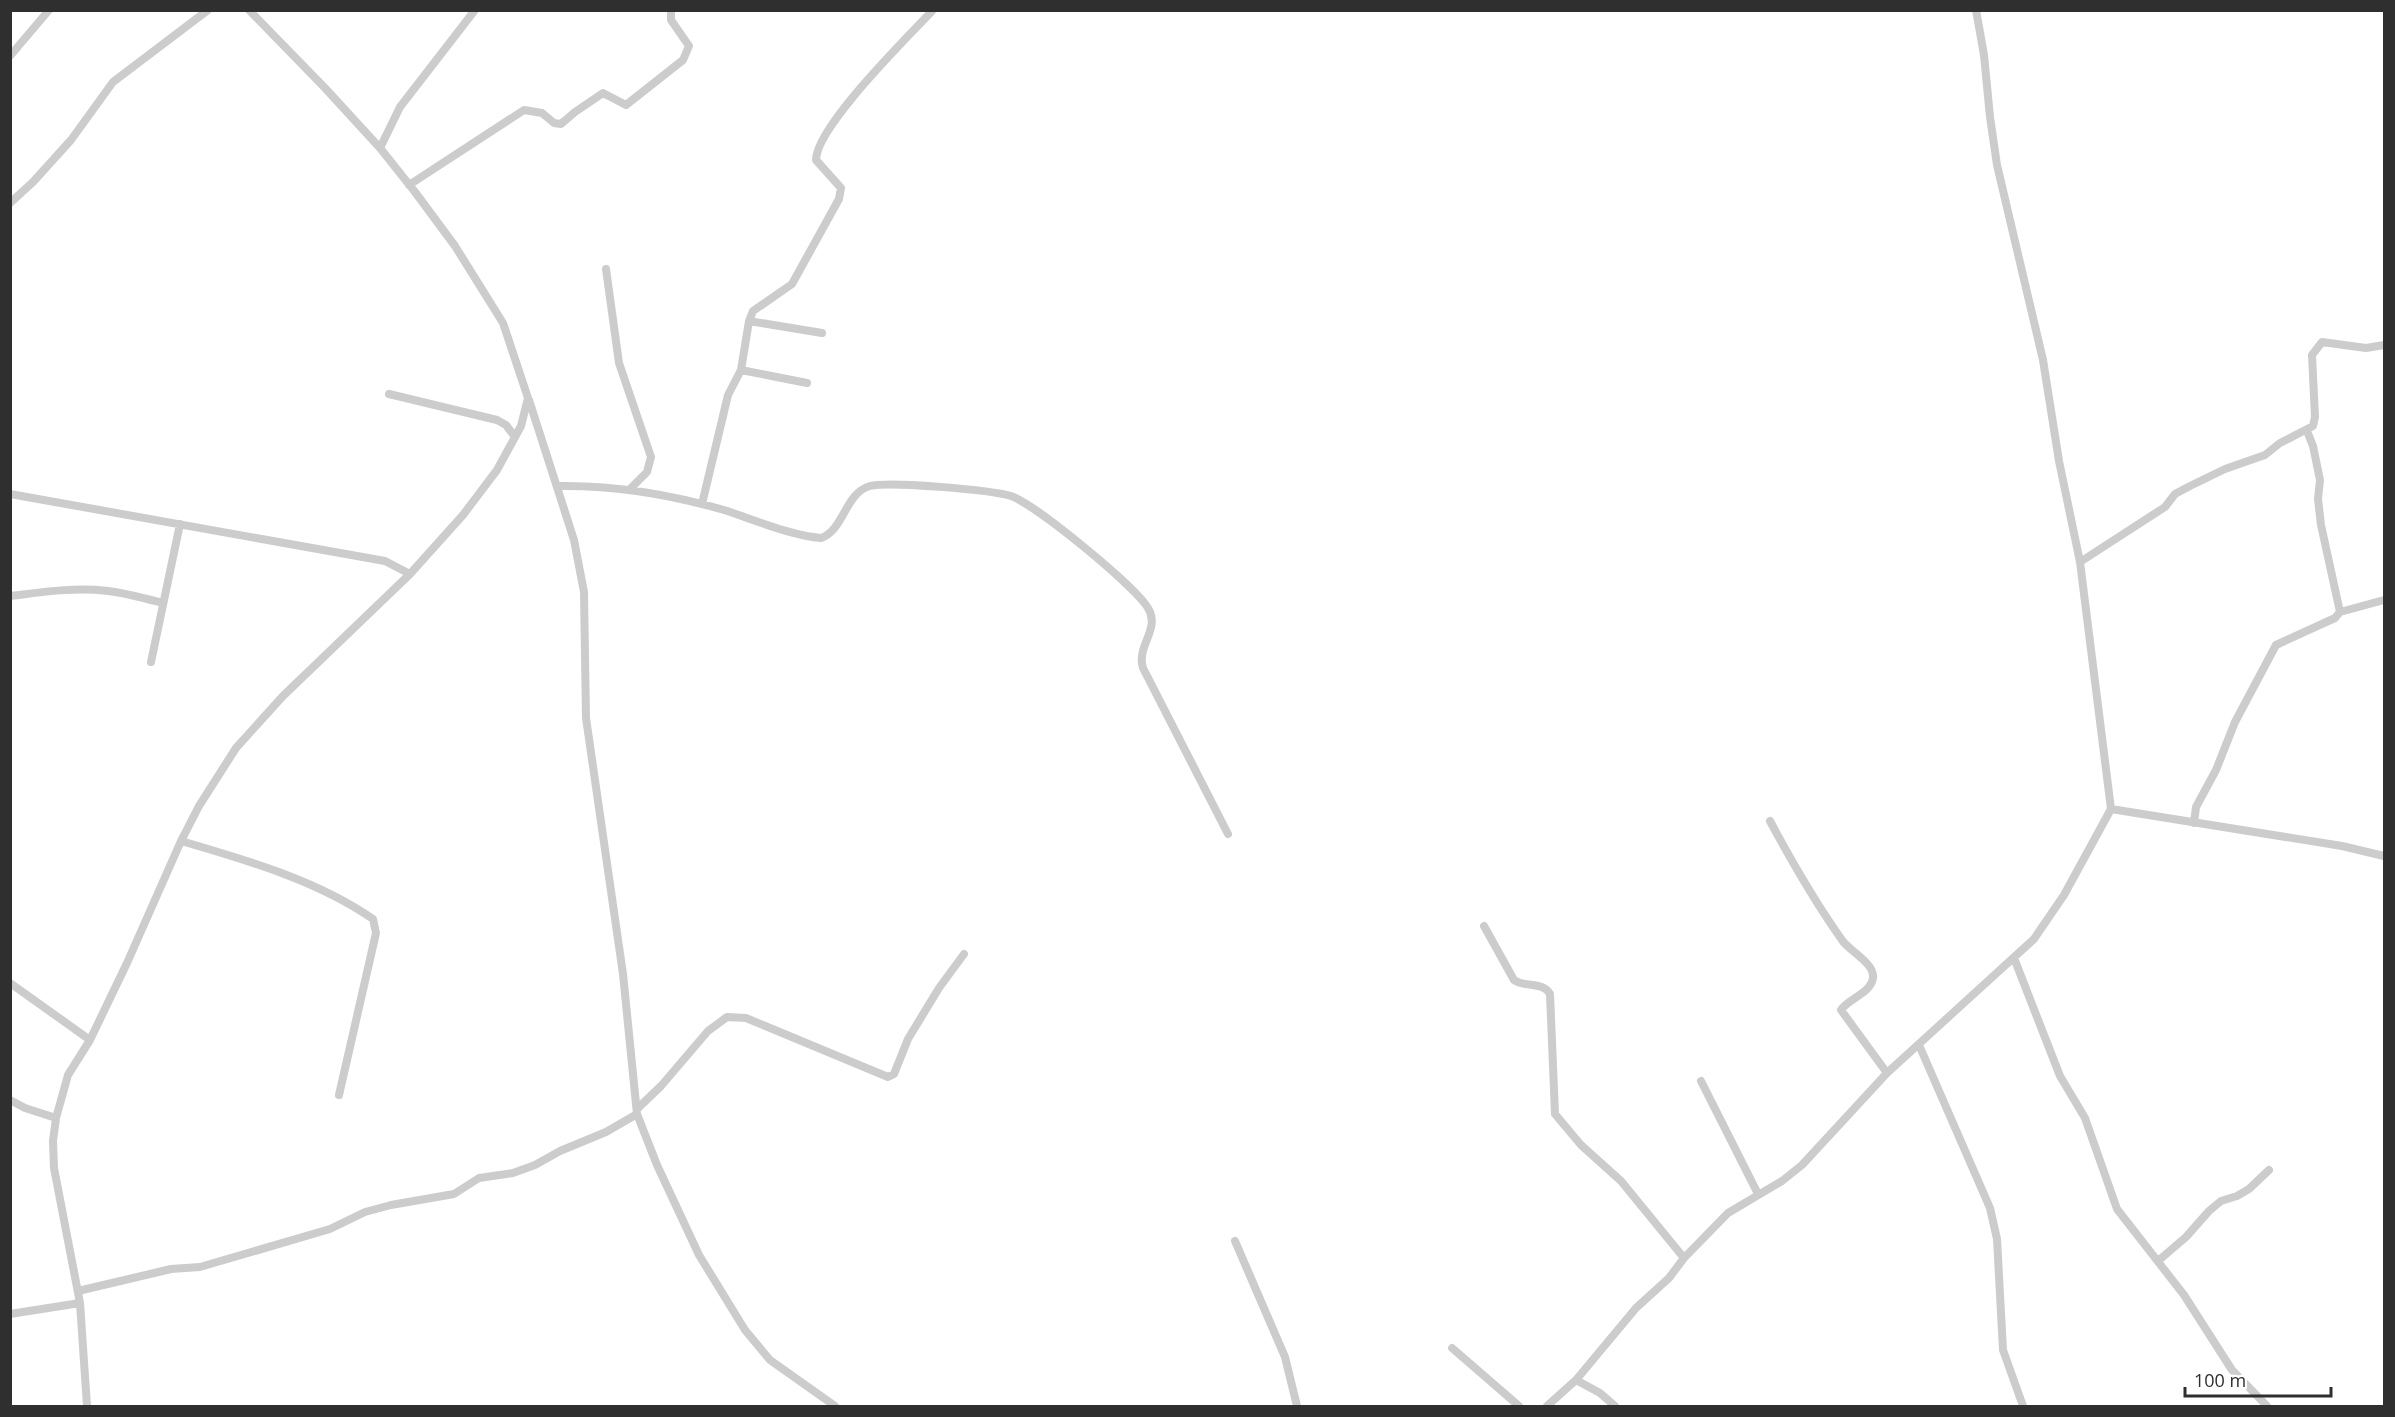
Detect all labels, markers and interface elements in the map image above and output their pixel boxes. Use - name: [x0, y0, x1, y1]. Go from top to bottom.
- scale bar: [2185, 1360, 2330, 1398]
- text: 100 m: [2194, 1368, 2246, 1392]

